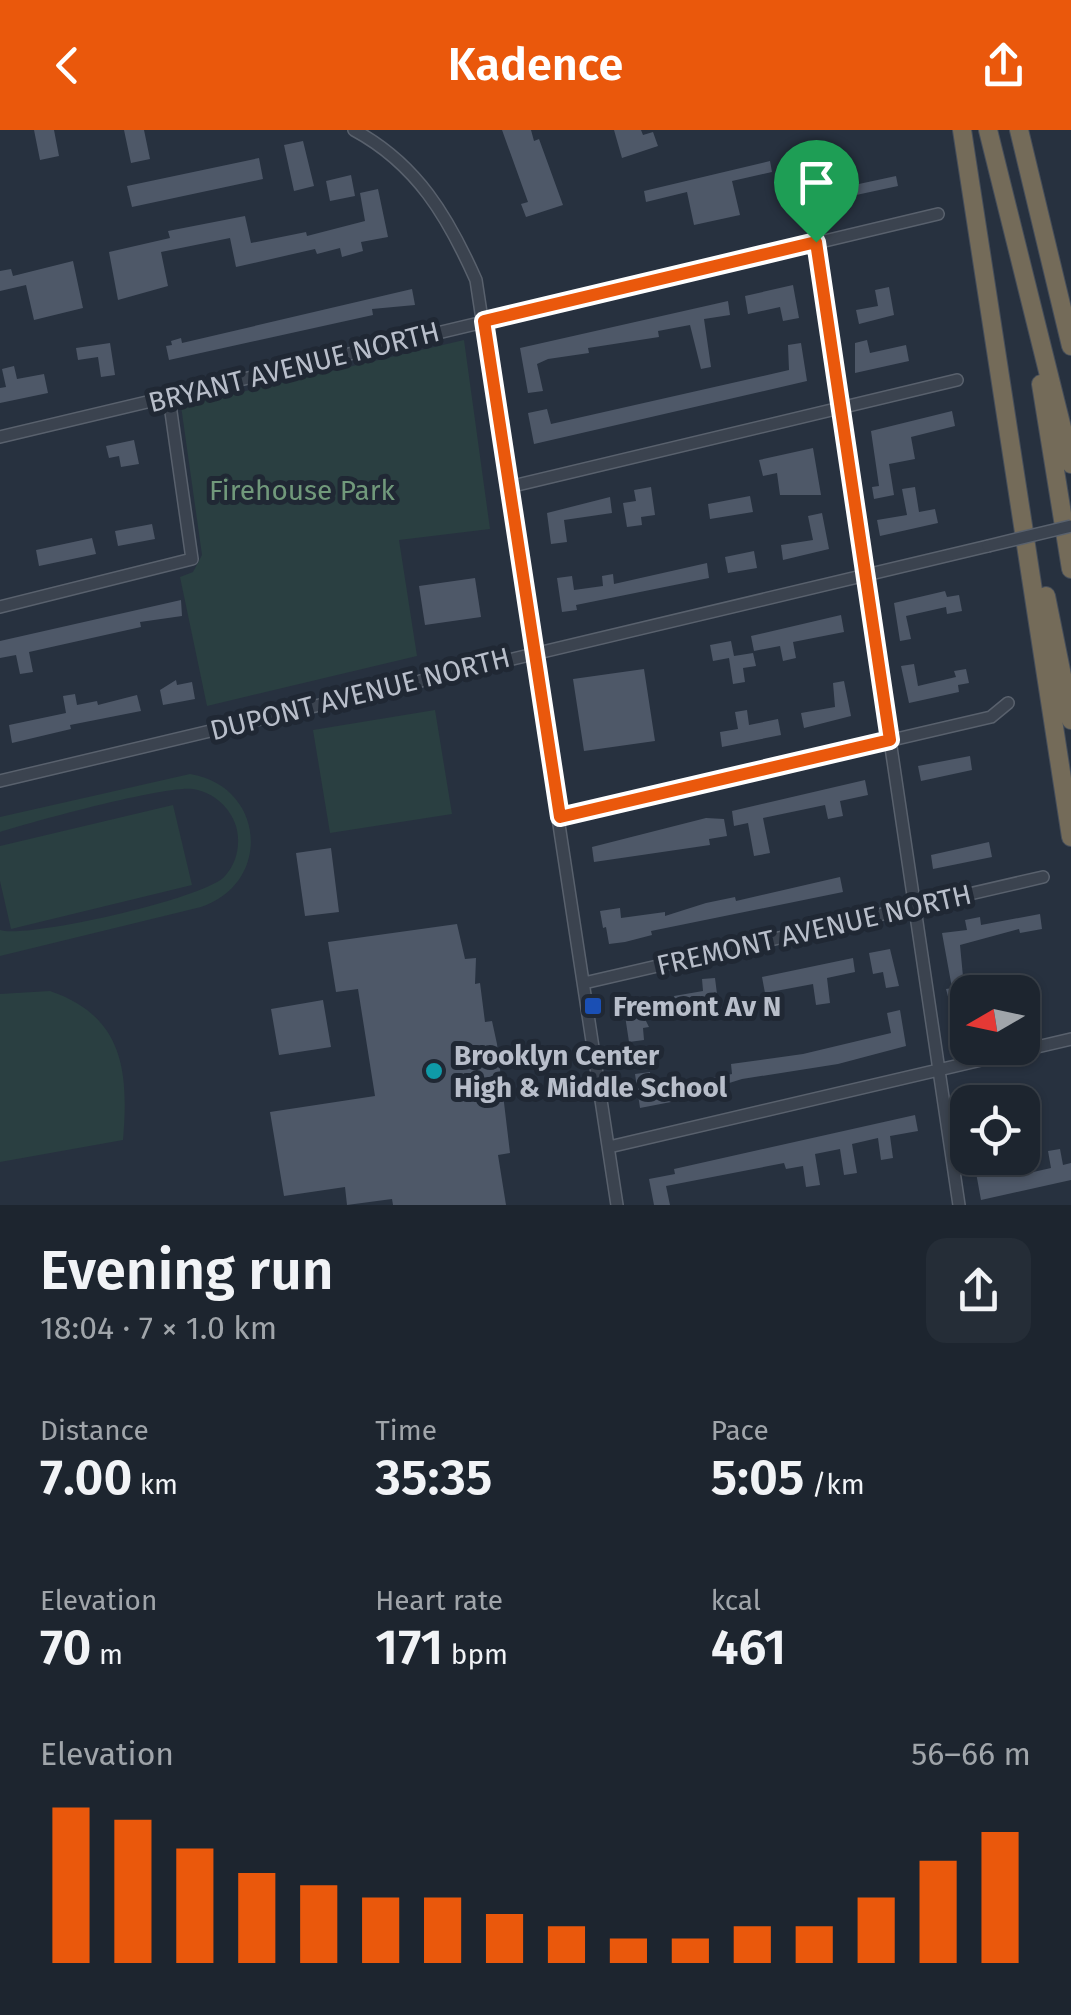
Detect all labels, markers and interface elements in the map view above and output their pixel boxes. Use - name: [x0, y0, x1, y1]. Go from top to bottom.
- icon: back: [40, 38, 95, 93]
- text: Kadence: [448, 38, 623, 92]
- icon: share: [976, 38, 1031, 93]
- pin: [774, 140, 859, 243]
- icon: arrive: [789, 155, 844, 210]
- street label: BRYANT AVENUE NORTH: [145, 315, 443, 419]
- park label: Firehouse Park: [209, 474, 396, 507]
- street label: DUPONT AVENUE NORTH: [207, 641, 513, 747]
- street label: FREMONT AVENUE NORTH: [653, 878, 975, 982]
- north arrow: [950, 975, 1040, 1065]
- map controls: [950, 975, 1040, 1175]
- place label: Fremont Av N: [613, 990, 781, 1023]
- marker: Fremont Av N: [582, 995, 604, 1017]
- place label: Brooklyn Center High & Middle School: [454, 1039, 728, 1104]
- marker: Brooklyn Center High & Middle School: [423, 1060, 445, 1082]
- button: locate: [950, 1085, 1040, 1175]
- text: Evening run: [40, 1238, 334, 1304]
- button: share: [926, 1238, 1031, 1343]
- text: 18:04 · 7 × 1.0 km: [40, 1309, 277, 1347]
- text: Distance: [40, 1414, 149, 1447]
- text: Time: [375, 1414, 437, 1447]
- text: Pace: [711, 1414, 769, 1447]
- text: 7.00: [40, 1447, 132, 1507]
- text: 35:35: [375, 1447, 492, 1507]
- text: 5:05: [711, 1447, 804, 1507]
- text: km: [132, 1468, 178, 1501]
- text: /km: [804, 1468, 865, 1501]
- text: Elevation: [40, 1584, 157, 1617]
- text: Heart rate: [375, 1584, 503, 1617]
- text: kcal: [711, 1584, 761, 1617]
- text: 70: [40, 1617, 92, 1677]
- text: 171: [375, 1617, 443, 1677]
- text: 461: [711, 1617, 786, 1677]
- text: m: [92, 1638, 123, 1671]
- text: bpm: [443, 1638, 508, 1671]
- text: Elevation: [40, 1735, 174, 1773]
- text: 56–66 m: [911, 1735, 1031, 1773]

